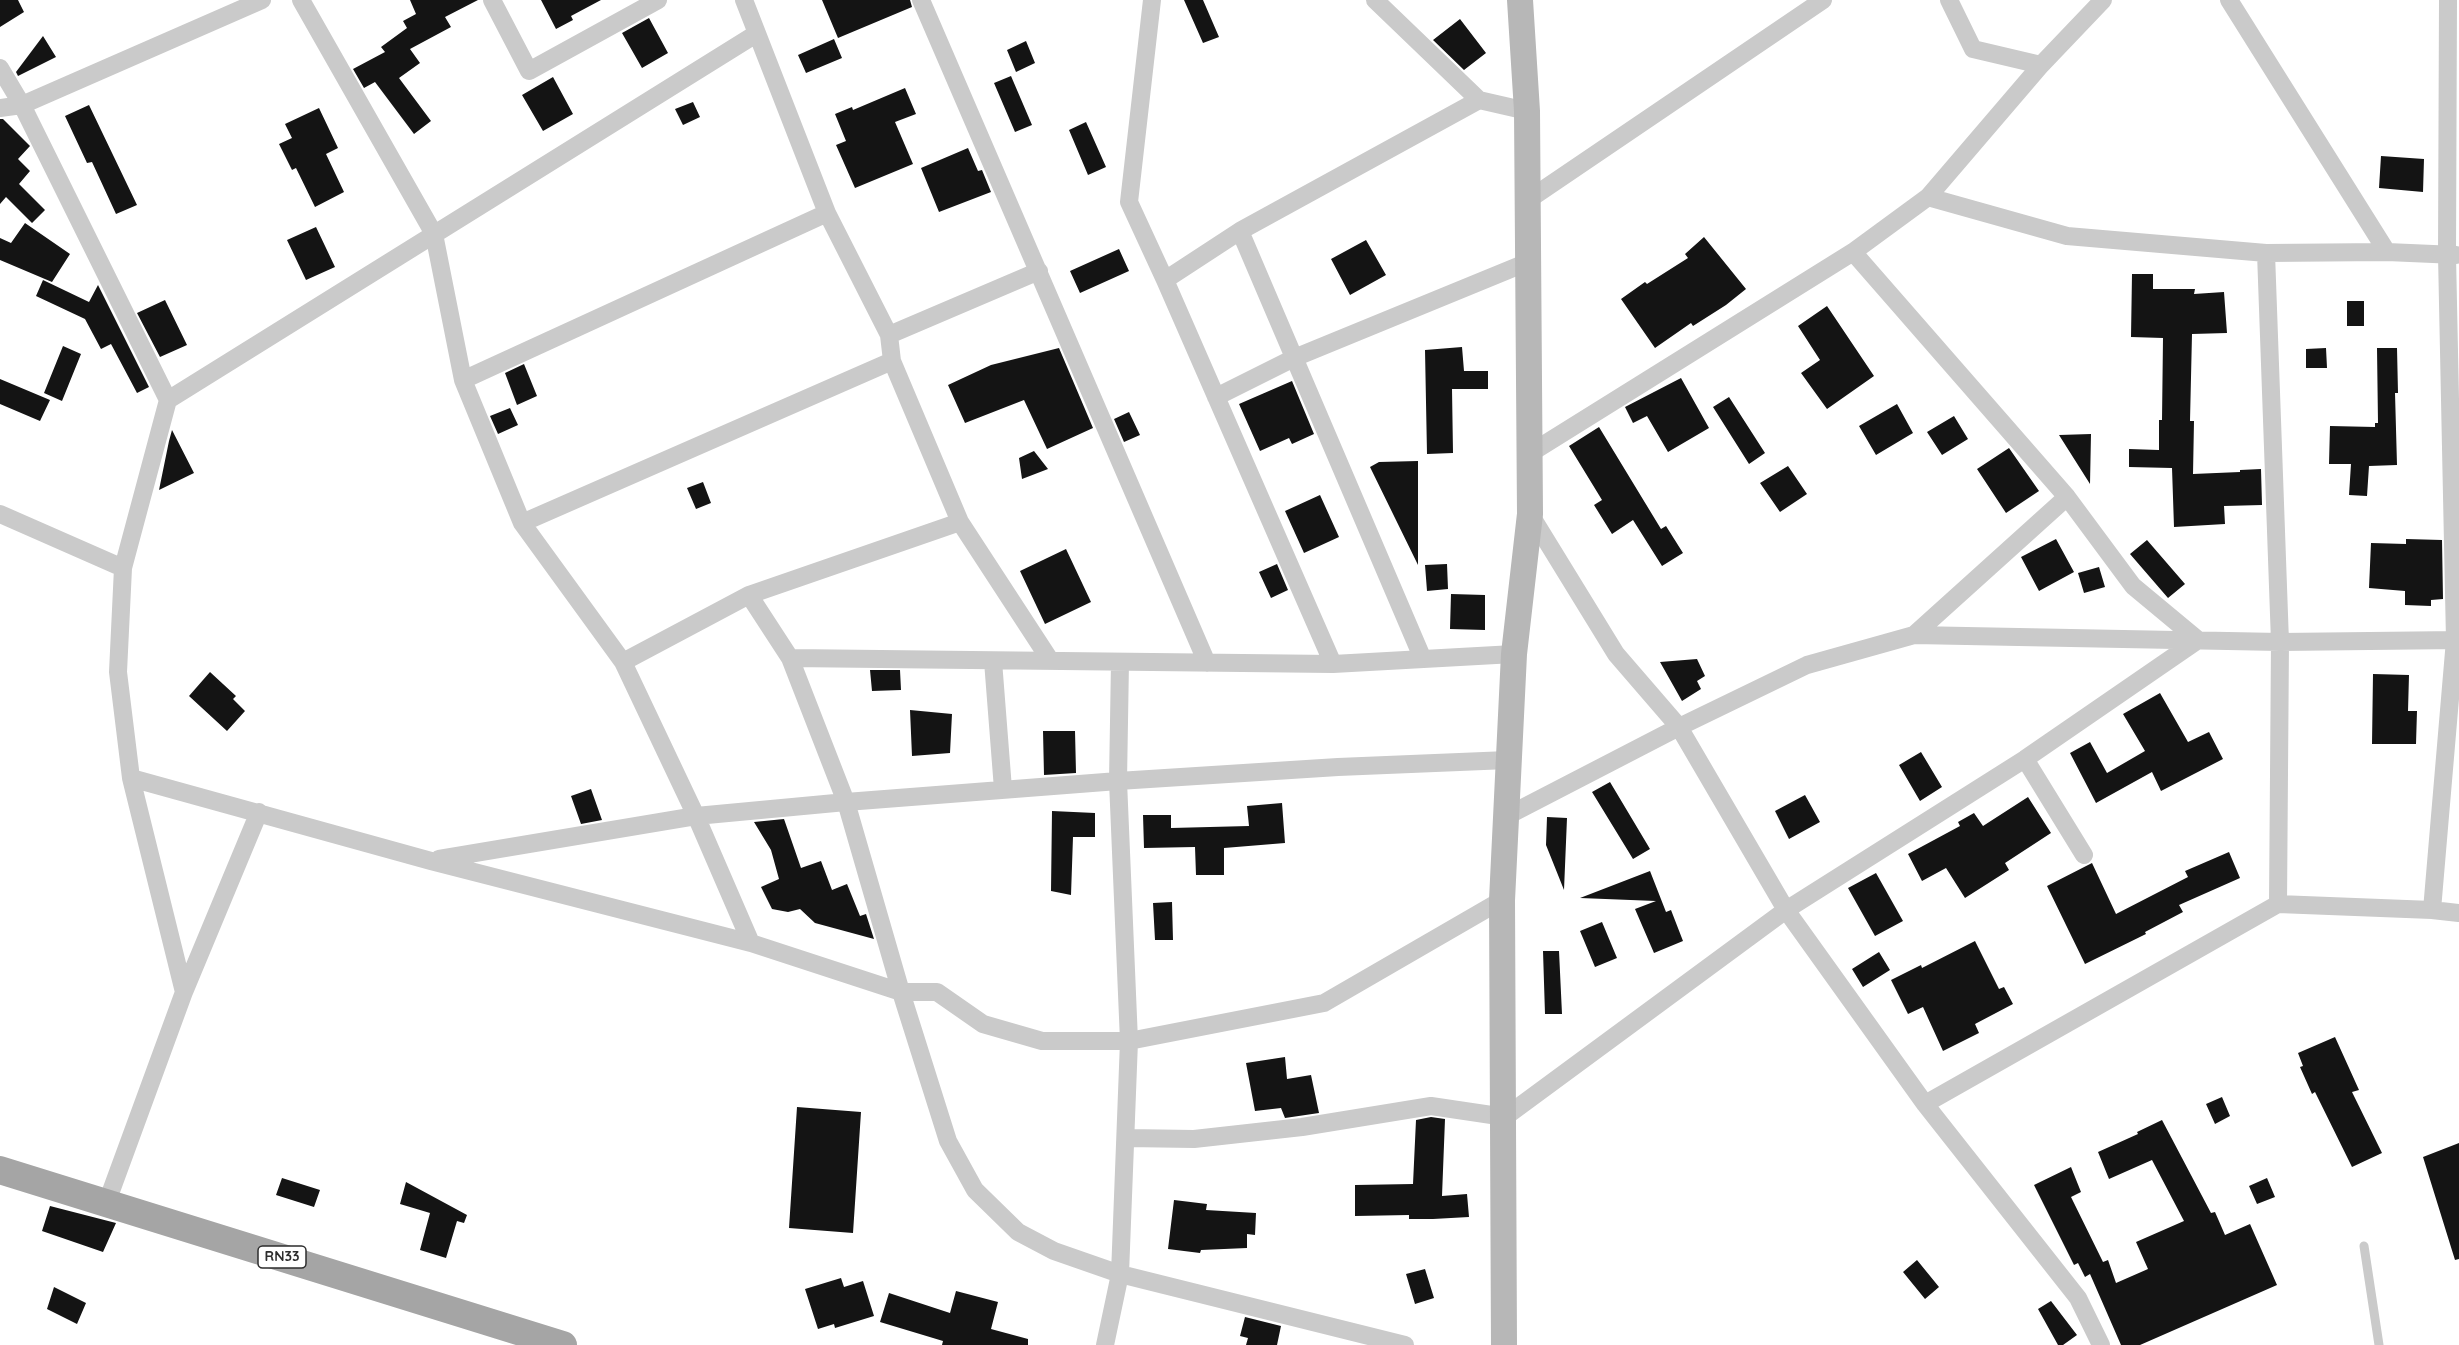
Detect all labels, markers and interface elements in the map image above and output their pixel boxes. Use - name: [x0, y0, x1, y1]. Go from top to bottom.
- road number: RN33: [258, 1246, 306, 1268]

